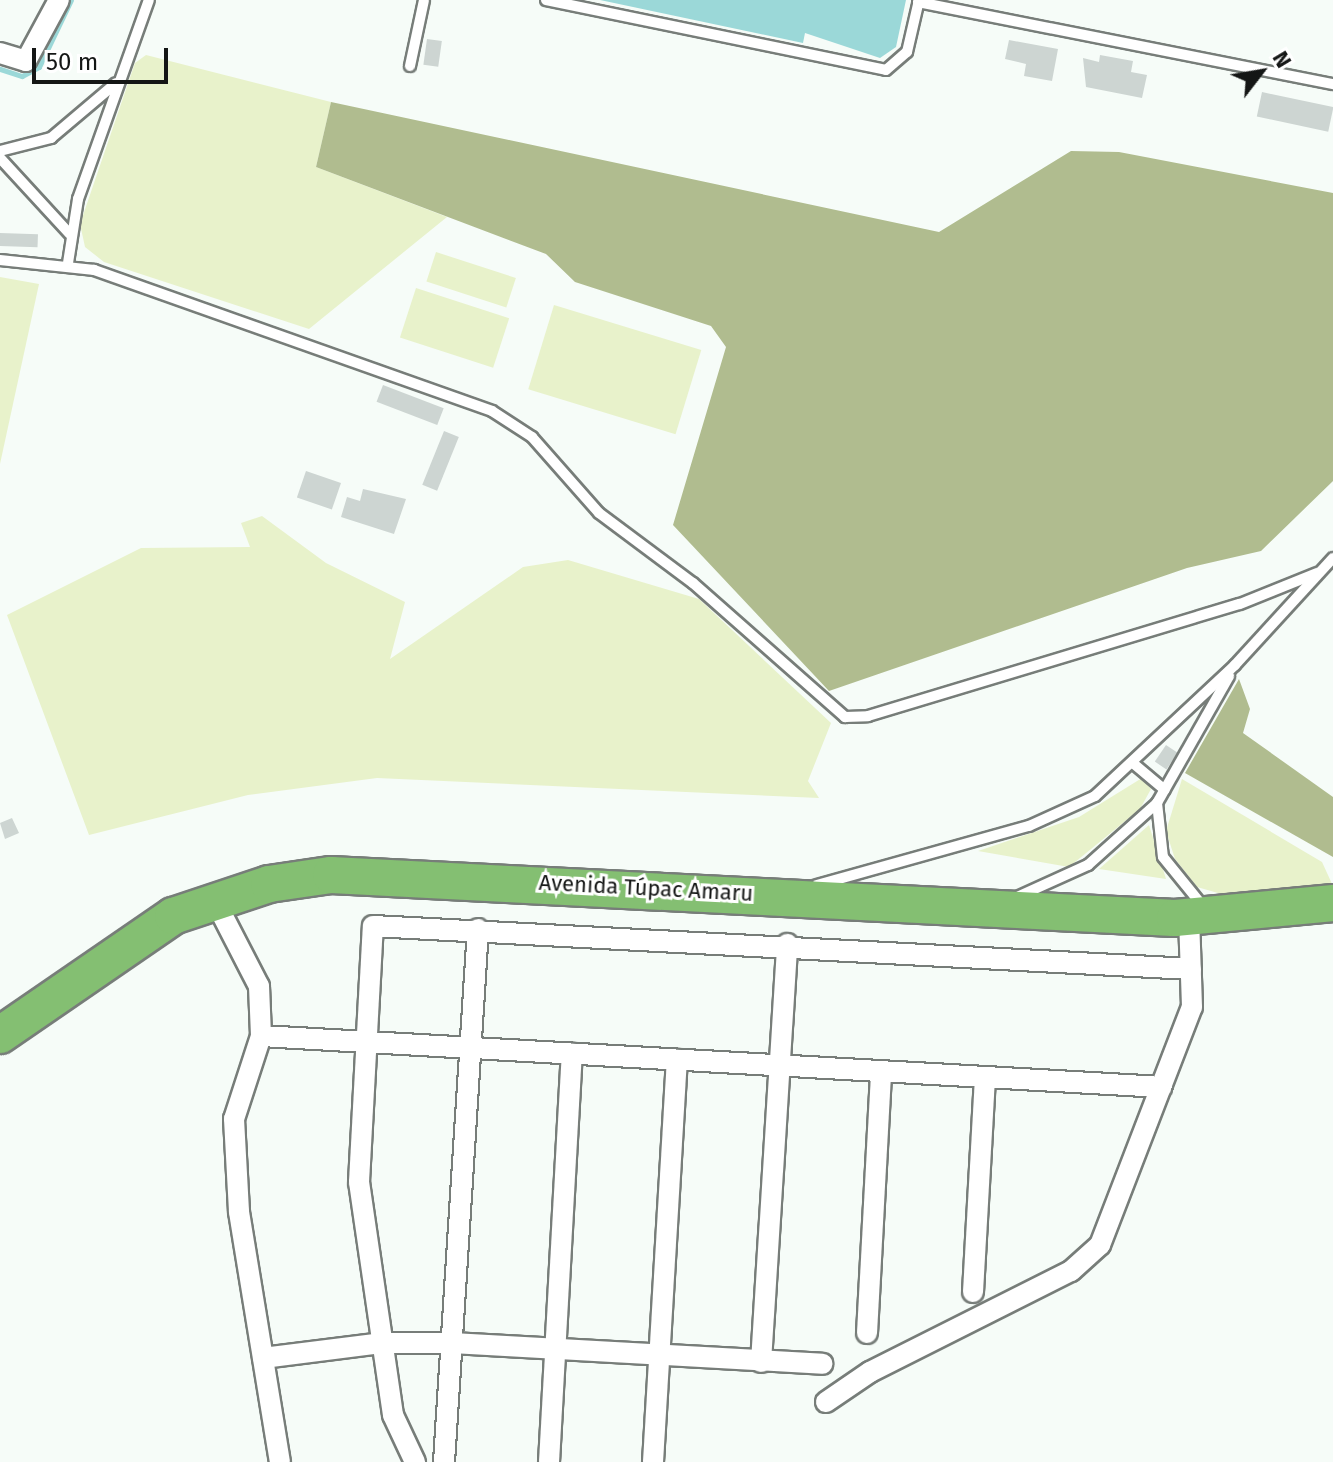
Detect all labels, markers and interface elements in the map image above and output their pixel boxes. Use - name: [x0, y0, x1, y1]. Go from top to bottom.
- scale bar: [36, 32, 172, 82]
- north arrow: [1221, 32, 1301, 112]
- text: N: [1267, 46, 1297, 73]
- text: 50 m: [46, 48, 98, 76]
- street label: Avenida Túpac Amaru: [538, 869, 754, 907]

